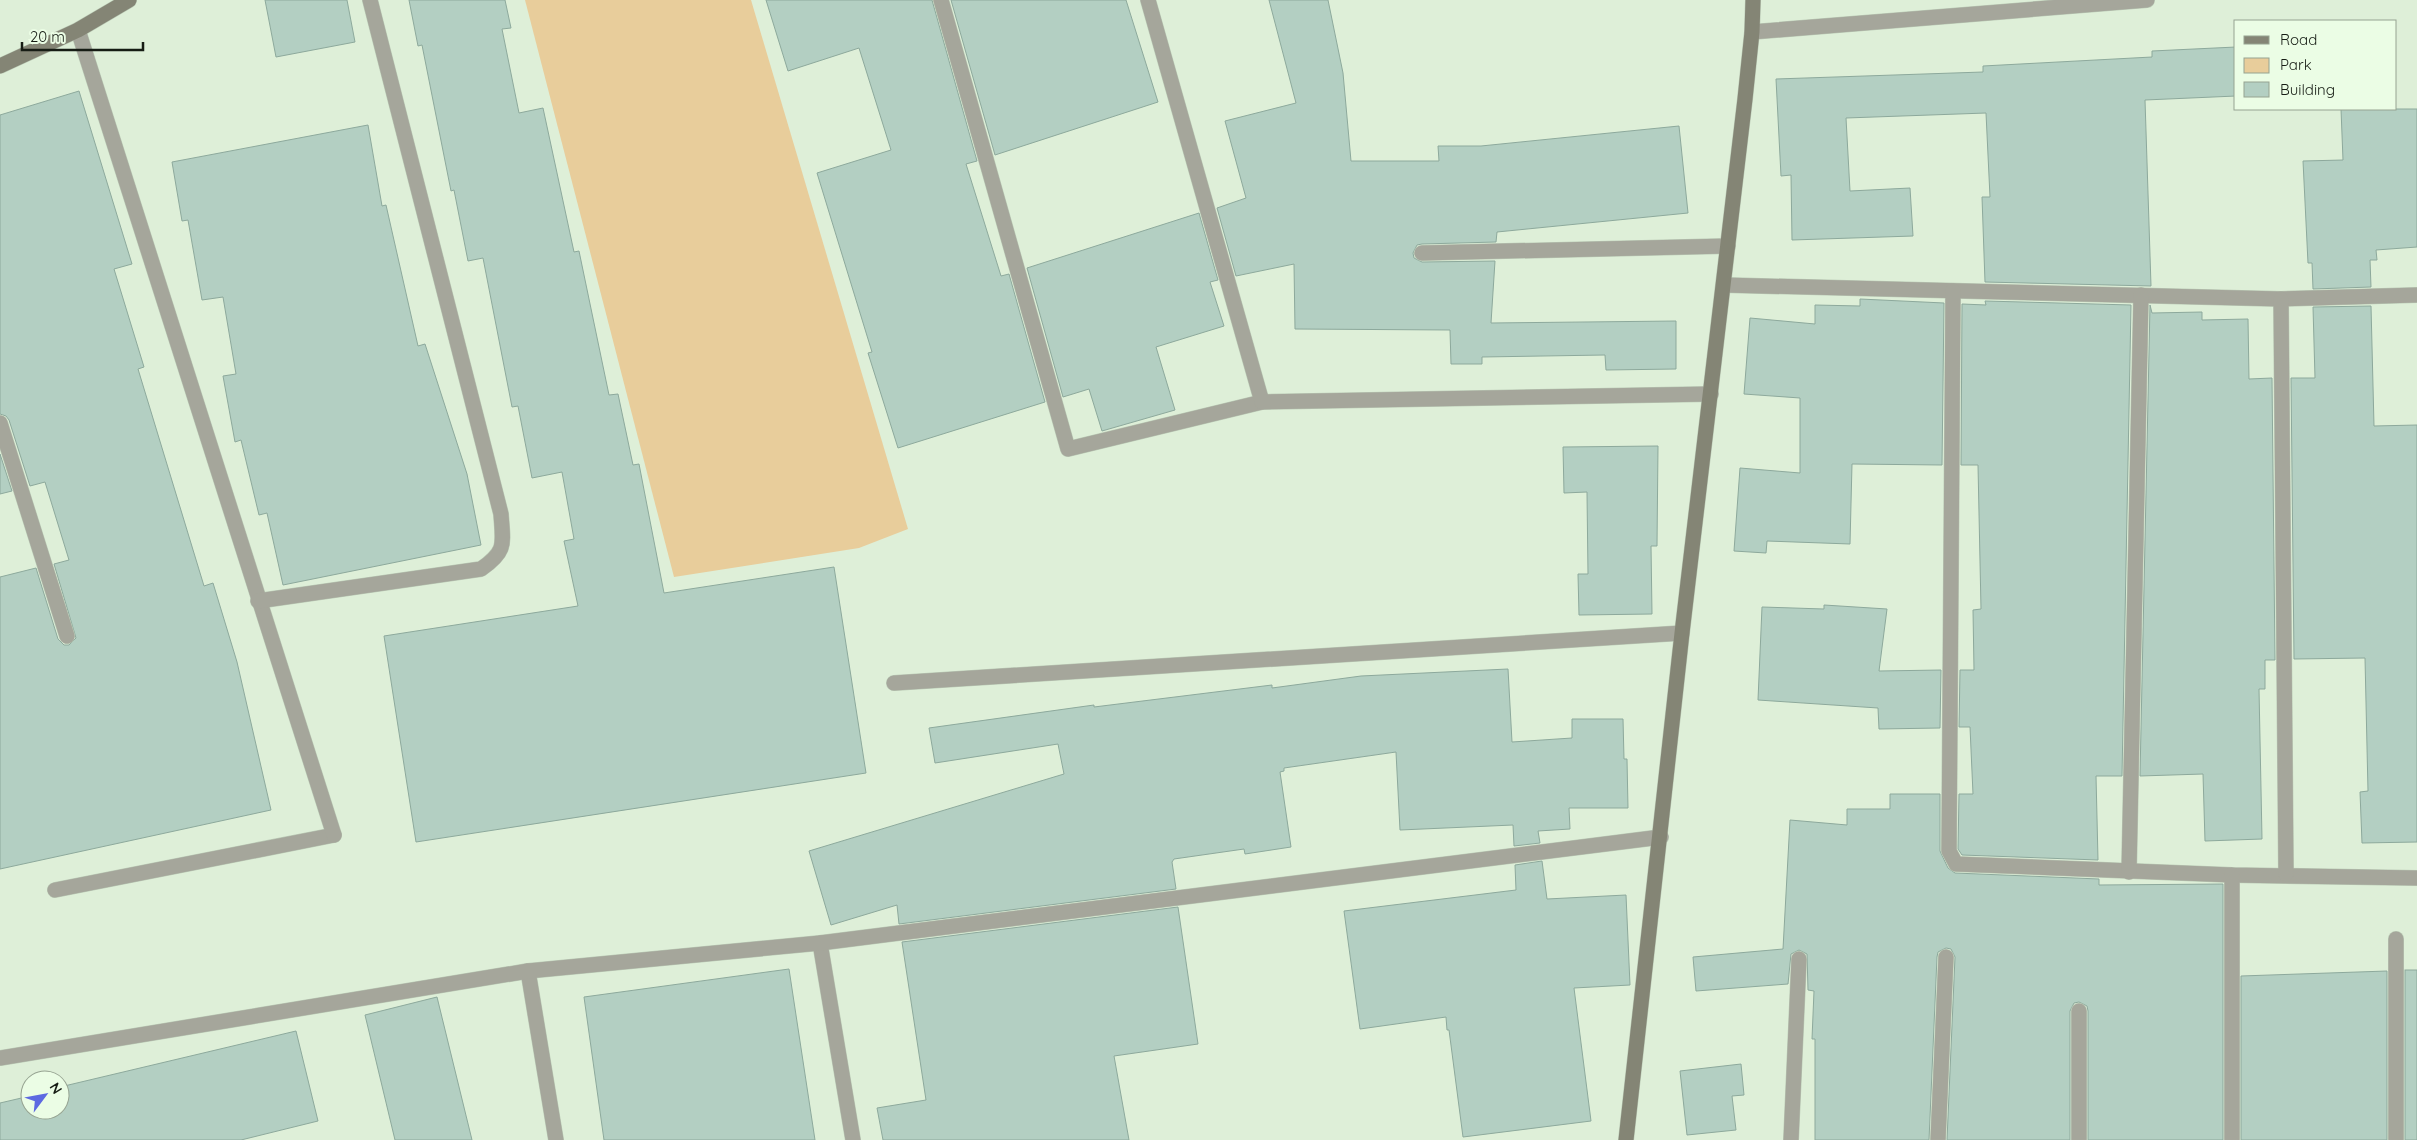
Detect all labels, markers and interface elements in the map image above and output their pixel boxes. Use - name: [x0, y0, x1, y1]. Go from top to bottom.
- scale bar: [22, 20, 144, 52]
- legend: [2234, 20, 2397, 110]
- text: 20 m: [30, 27, 65, 46]
- text: Road: [2280, 30, 2317, 49]
- text: Park: [2280, 55, 2312, 74]
- text: Building: [2280, 80, 2335, 99]
- north arrow: [20, 1070, 70, 1120]
- text: N: [46, 1079, 66, 1097]

